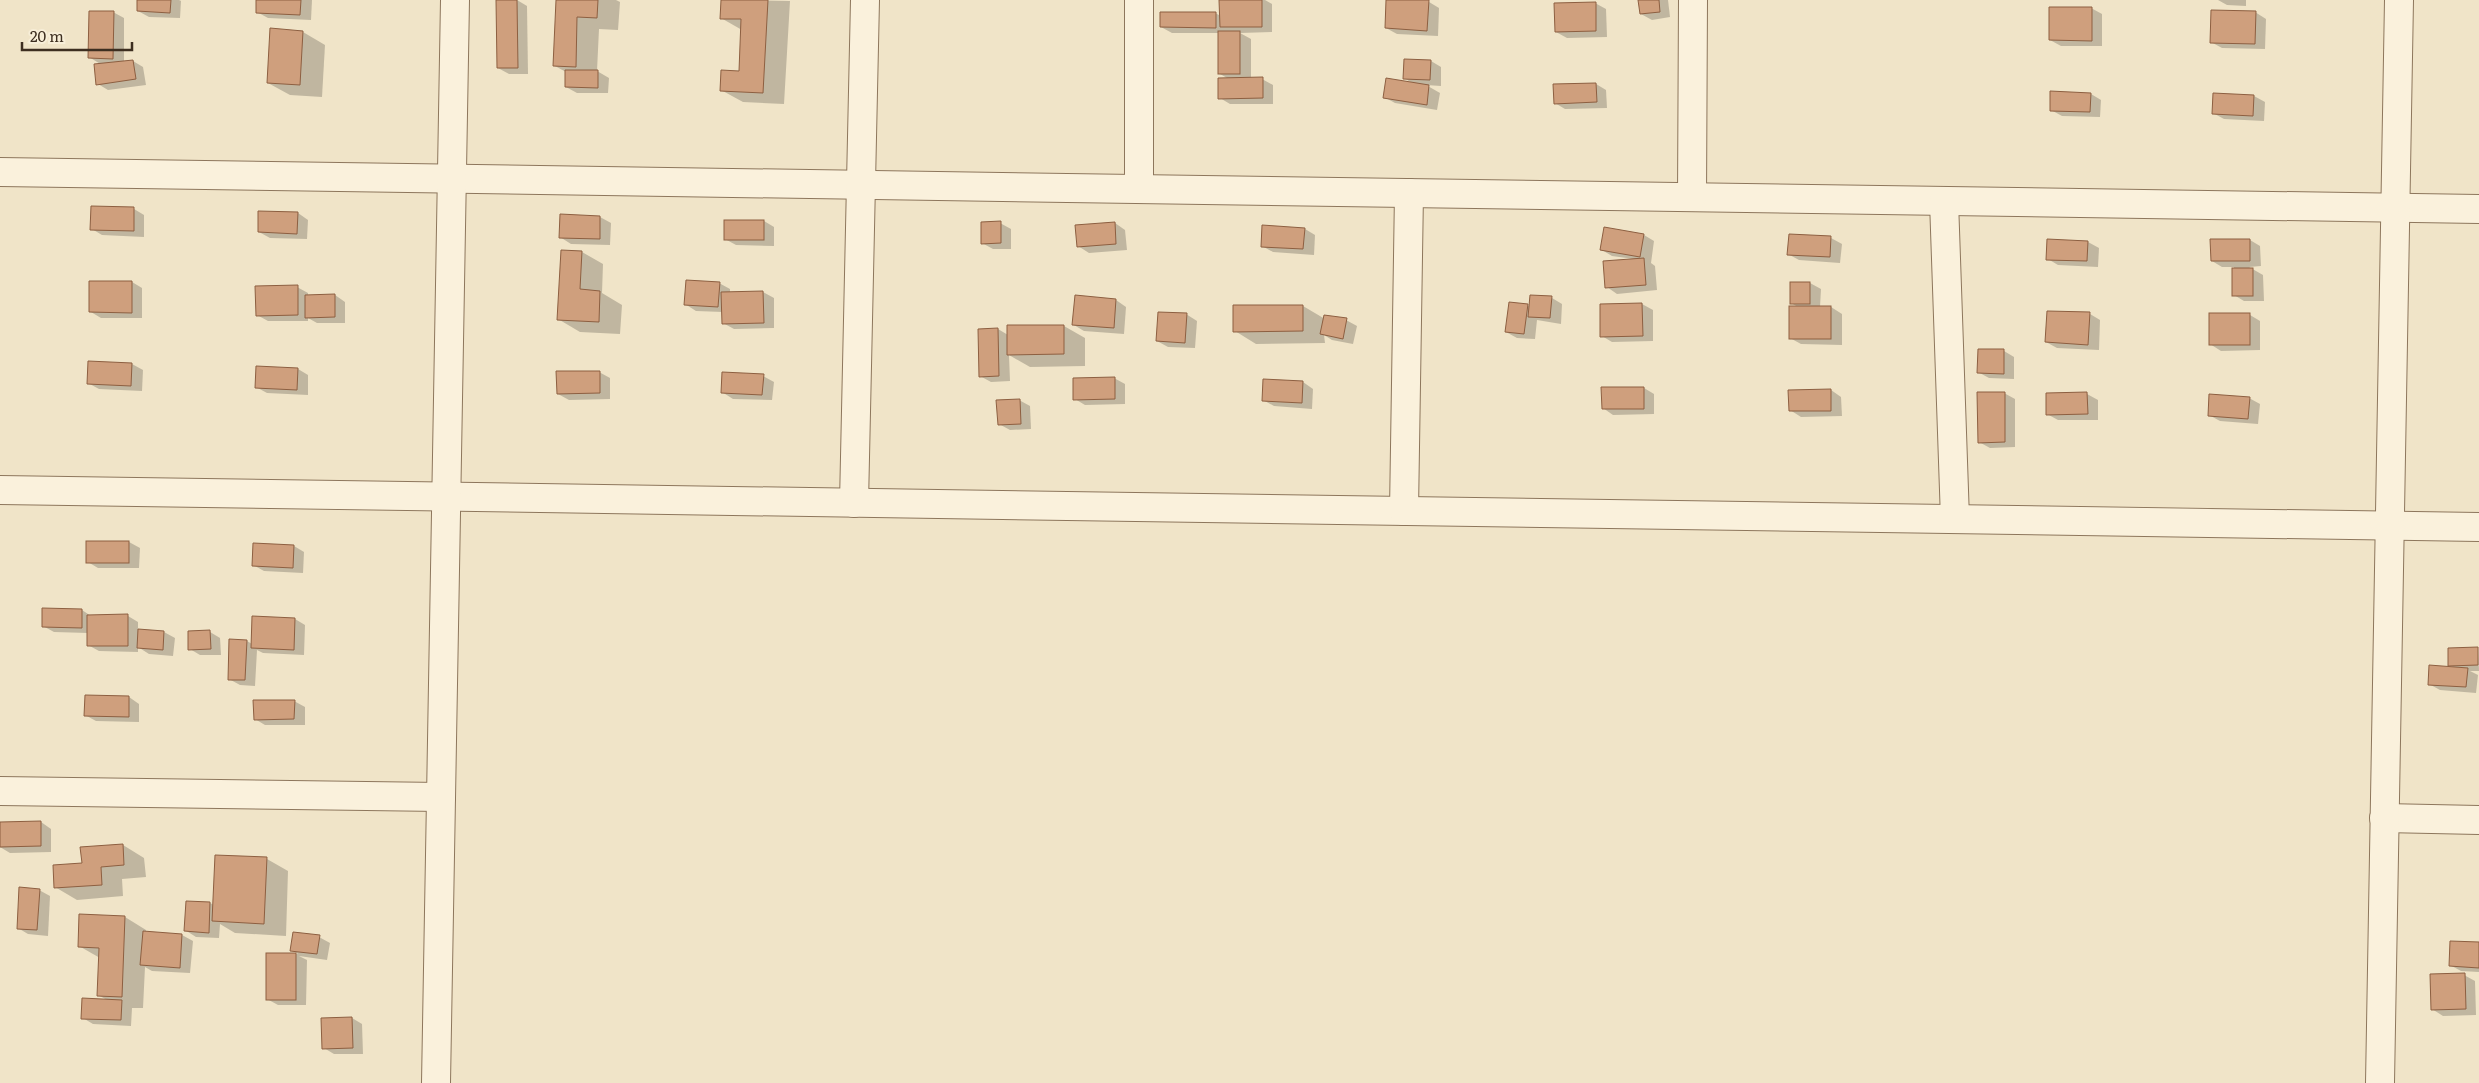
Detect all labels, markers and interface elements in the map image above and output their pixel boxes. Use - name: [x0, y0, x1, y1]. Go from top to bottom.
- scale bar: [22, 20, 132, 52]
- text: 20 m: [30, 24, 64, 47]

